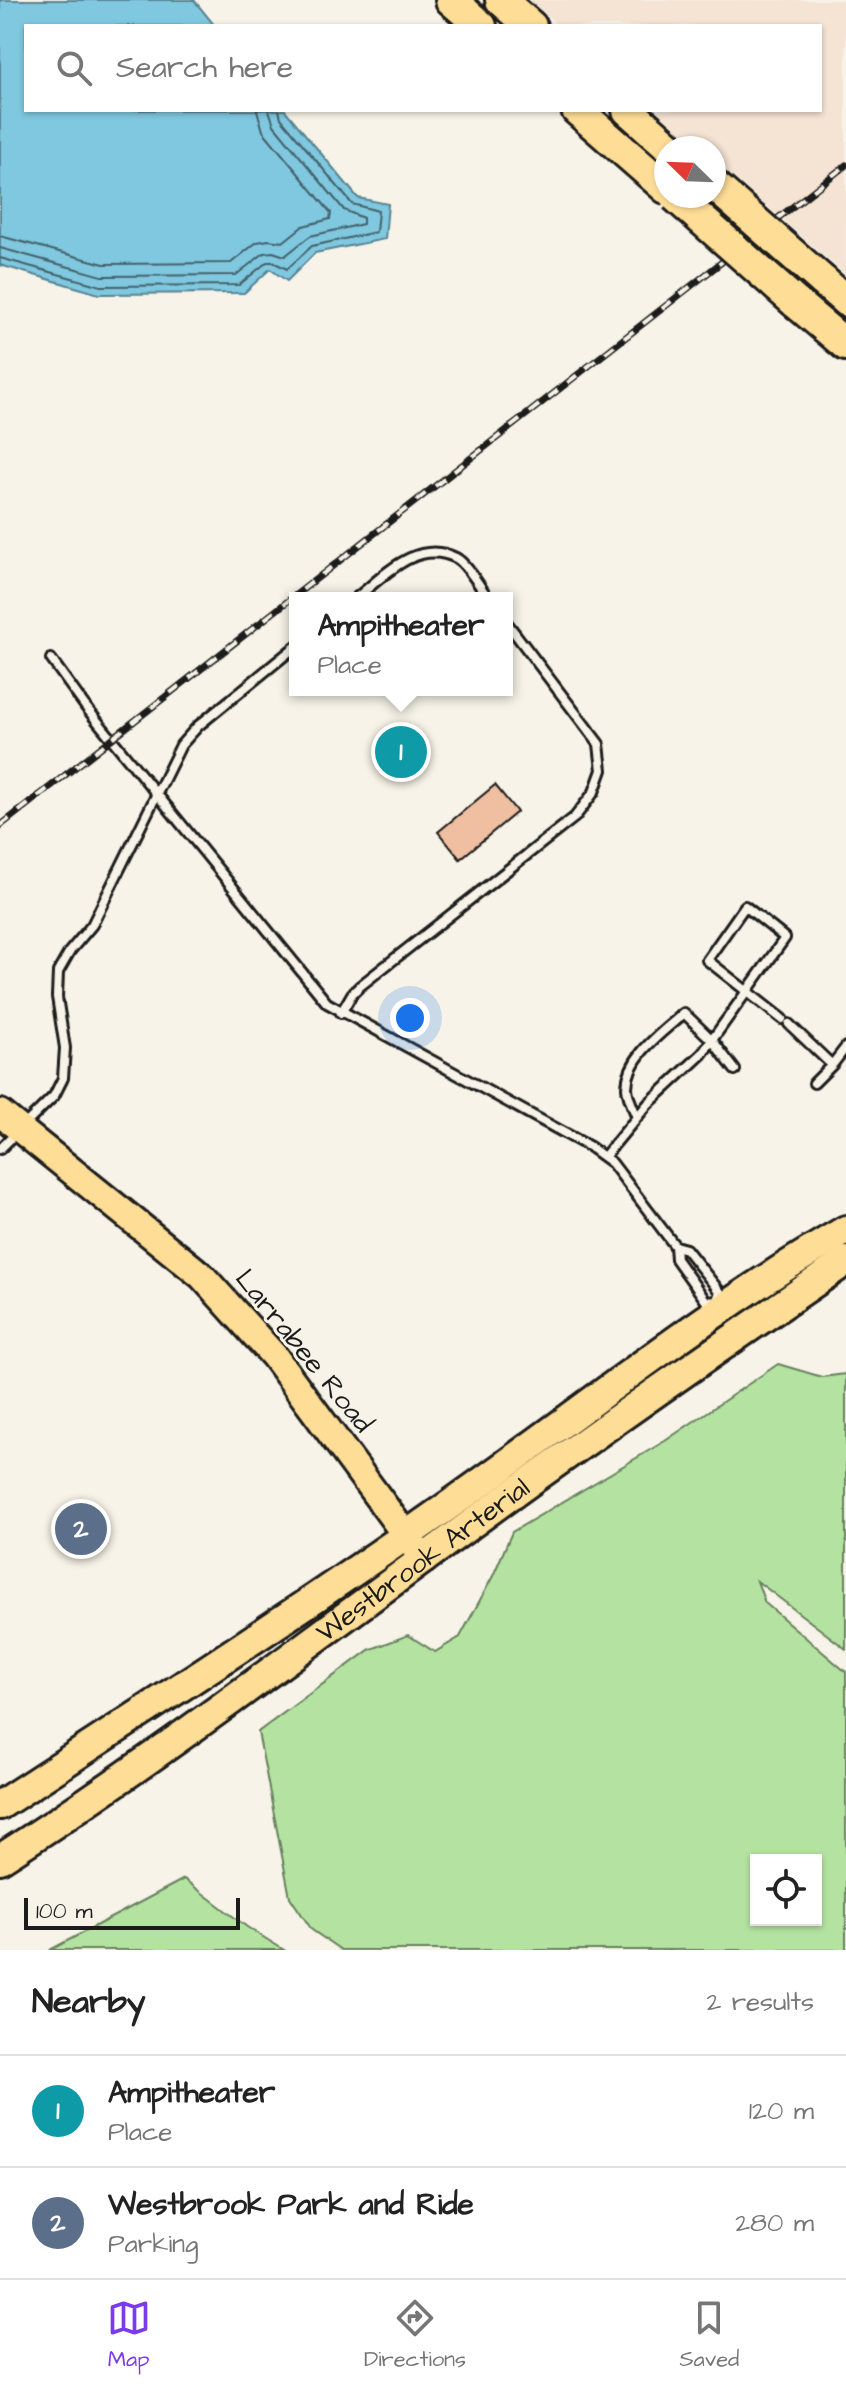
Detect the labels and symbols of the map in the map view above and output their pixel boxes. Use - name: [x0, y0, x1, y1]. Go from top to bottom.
- north arrow: [654, 136, 726, 208]
- pin: 1: [375, 722, 427, 782]
- your location: [390, 998, 430, 1038]
- street label: Larrabee Road: [226, 1261, 382, 1441]
- street label: Westbrook Arterial: [308, 1468, 537, 1651]
- pin: 2: [55, 1499, 107, 1559]
- scale bar: [24, 1894, 240, 1930]

